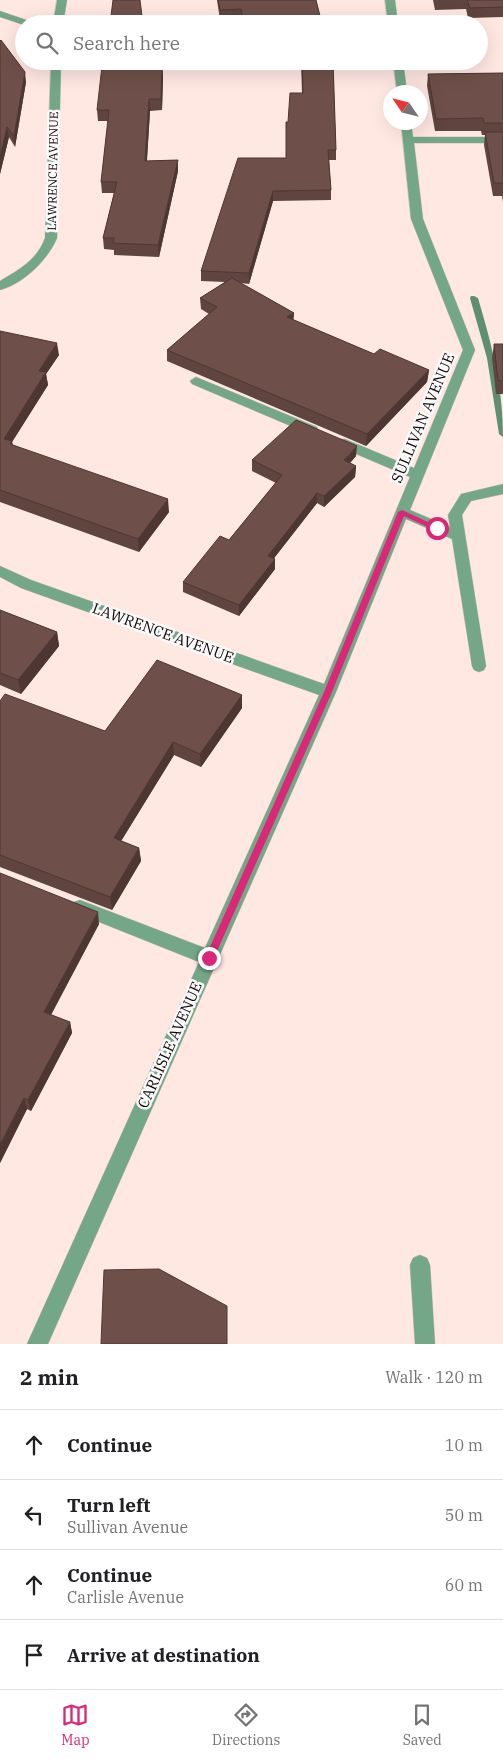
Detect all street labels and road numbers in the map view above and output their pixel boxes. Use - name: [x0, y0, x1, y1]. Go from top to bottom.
- street label: LAWRENCE AVENUE: [44, 111, 61, 231]
- street label: SULLIVAN AVENUE: [387, 350, 458, 485]
- street label: LAWRENCE AVENUE: [90, 598, 236, 667]
- street label: CARLISLE AVENUE: [133, 979, 206, 1111]

